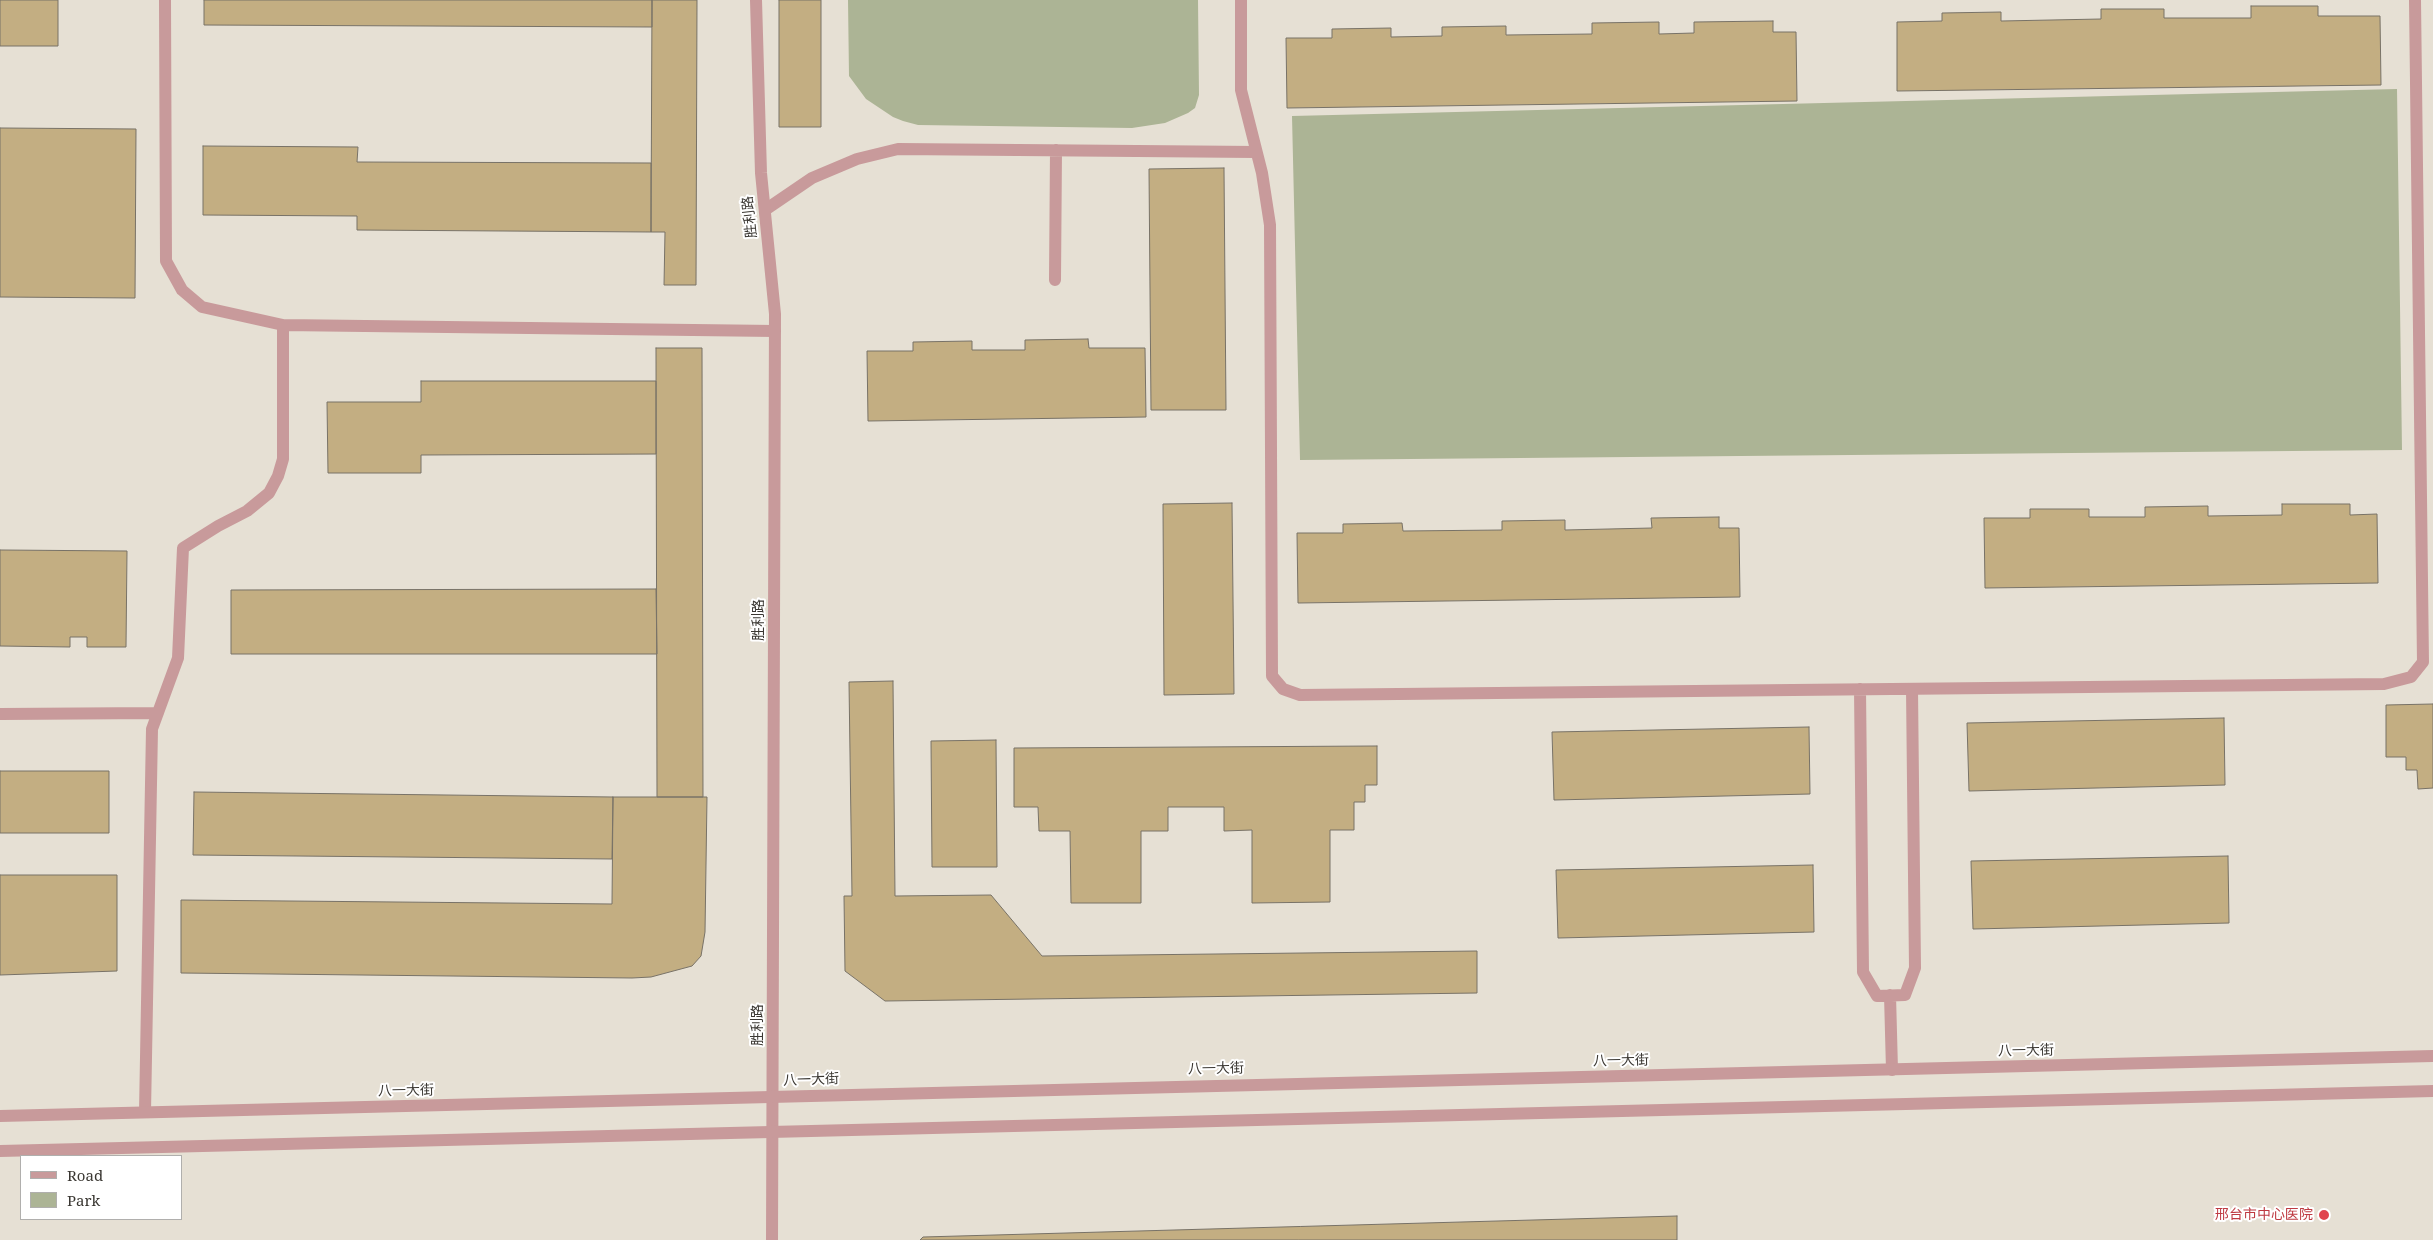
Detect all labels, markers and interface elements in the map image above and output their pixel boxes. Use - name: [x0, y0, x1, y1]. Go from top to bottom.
- street label: 胜利路: [739, 195, 761, 239]
- street label: 胜利路: [751, 599, 767, 641]
- street label: 胜利路: [750, 1004, 766, 1046]
- street label: 八一大街: [1998, 1042, 2054, 1060]
- street label: 八一大街: [1593, 1052, 1649, 1070]
- street label: 八一大街: [1188, 1060, 1244, 1078]
- street label: 八一大街: [783, 1071, 839, 1089]
- street label: 八一大街: [378, 1082, 434, 1100]
- legend: [20, 1155, 182, 1220]
- text: Road: [67, 1165, 103, 1185]
- text: Park: [67, 1190, 100, 1210]
- place label: 邢台市中心医院: [2215, 1207, 2313, 1223]
- marker: 邢台市中心医院: [2317, 1208, 2331, 1222]

